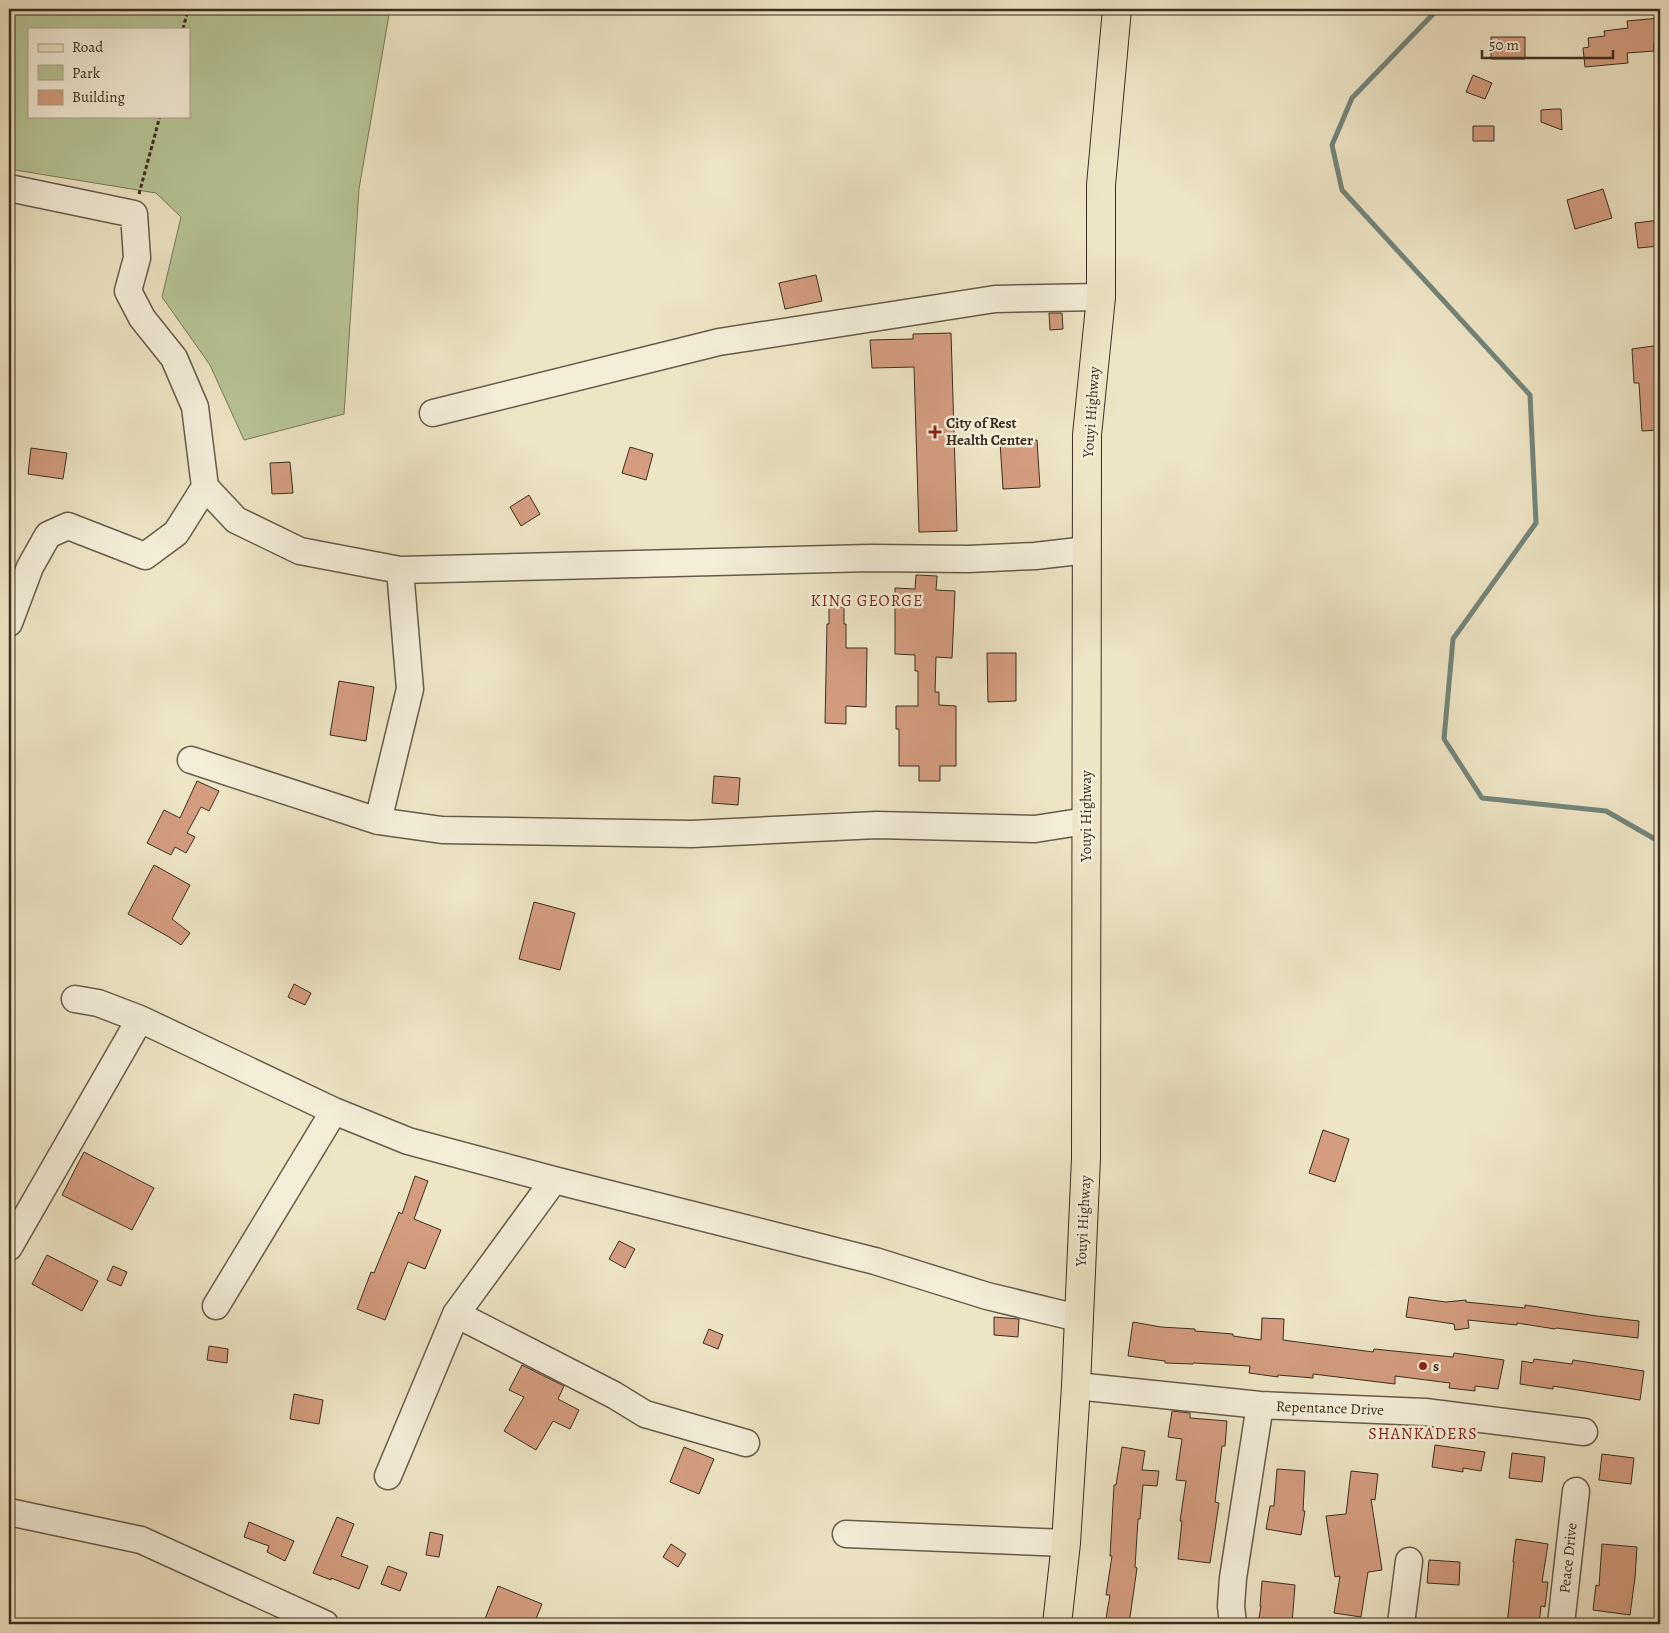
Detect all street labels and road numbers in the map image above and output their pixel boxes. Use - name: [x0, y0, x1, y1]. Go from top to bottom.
- street label: Youyi Highway: [1078, 365, 1104, 459]
- street label: Youyi Highway: [1076, 770, 1096, 863]
- street label: Youyi Highway: [1071, 1175, 1095, 1268]
- street label: Repentance Drive: [1276, 1396, 1385, 1420]
- street label: Peace Drive: [1554, 1521, 1582, 1594]

